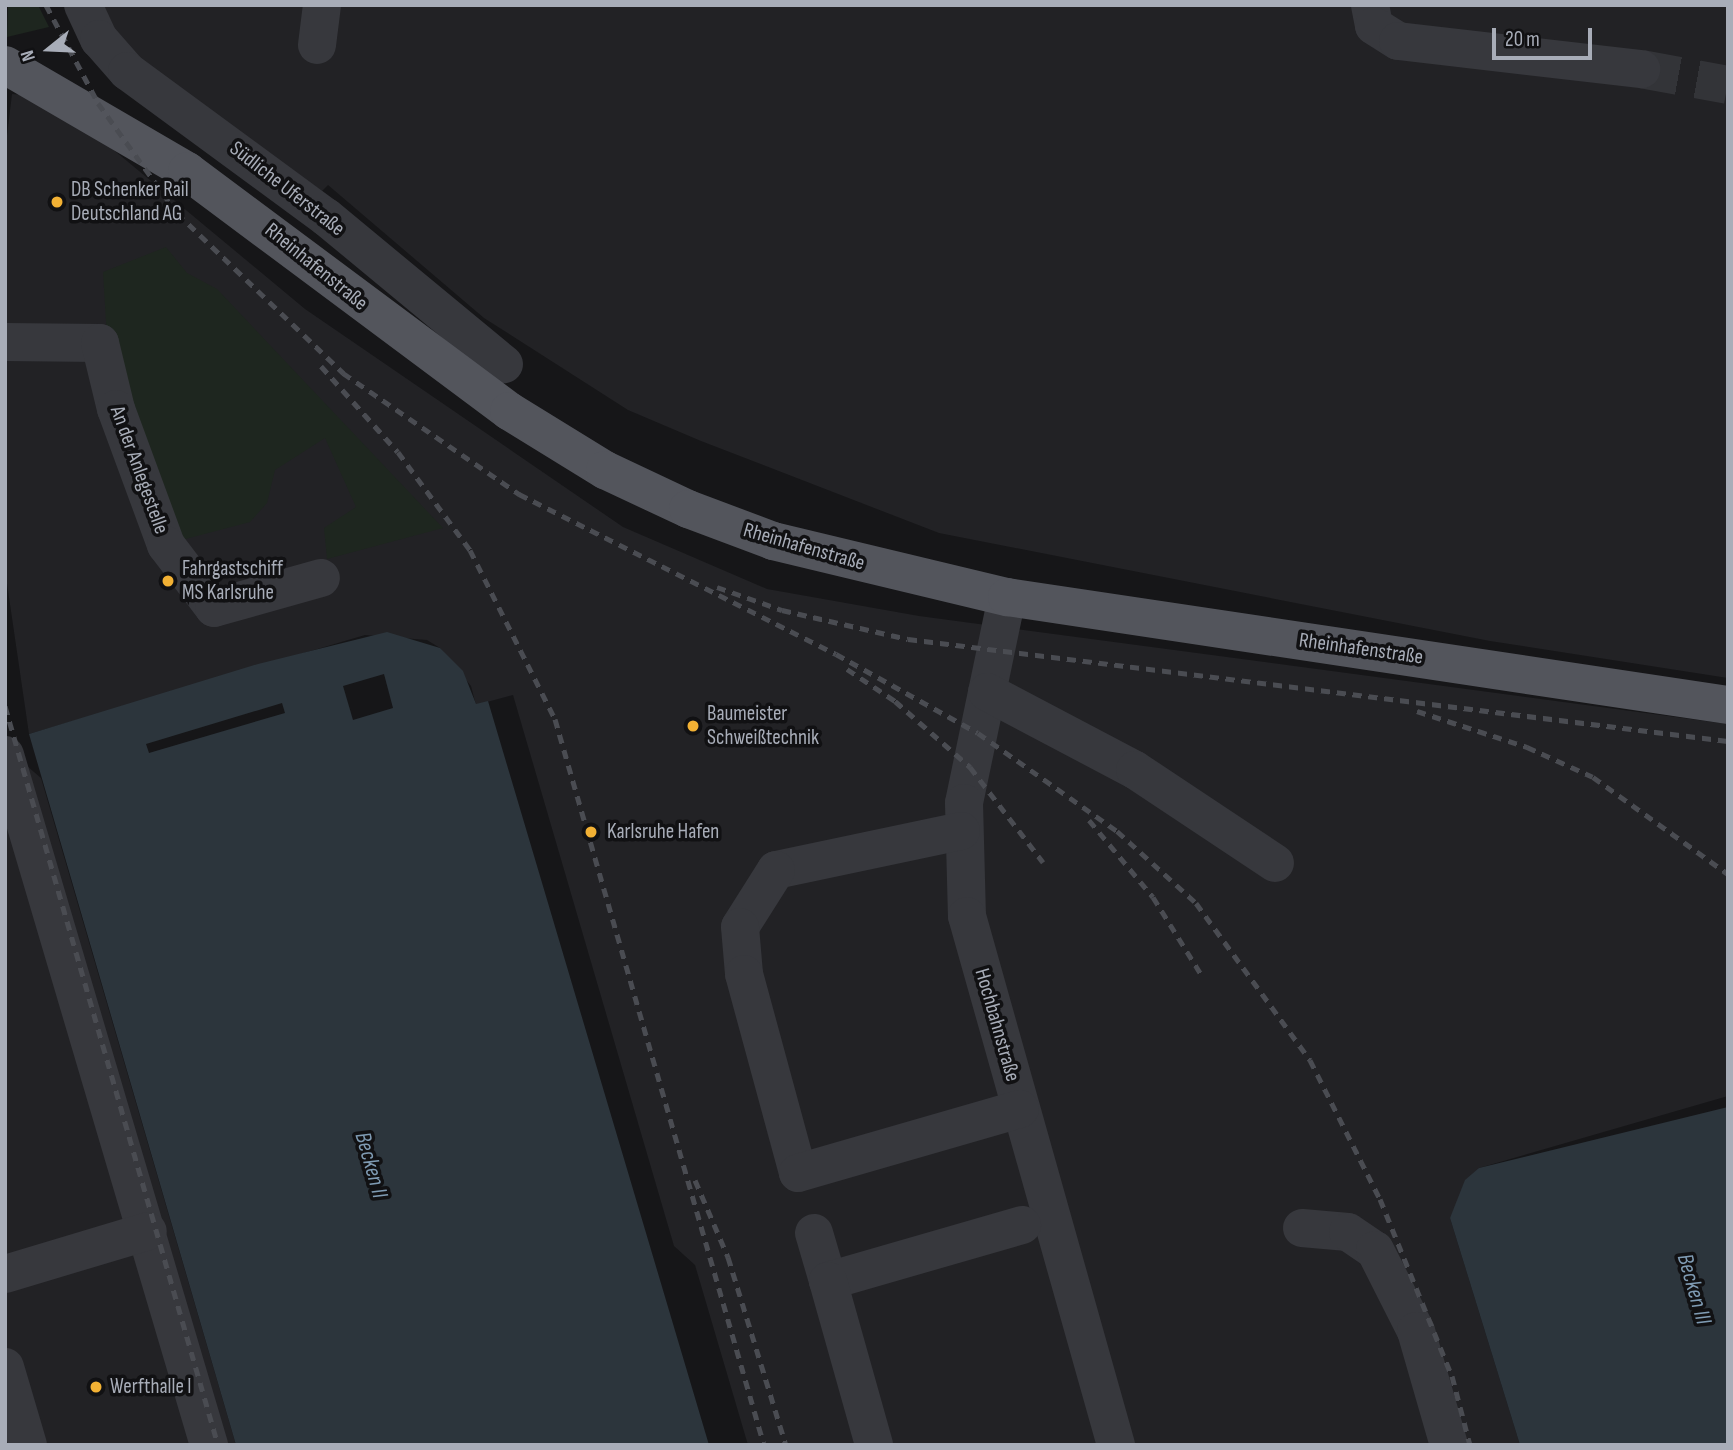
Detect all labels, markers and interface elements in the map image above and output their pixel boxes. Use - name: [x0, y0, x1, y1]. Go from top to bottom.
- north arrow: [14, 14, 84, 84]
- scale bar: [1495, 14, 1595, 58]
- text: 20 m: [1505, 27, 1540, 52]
- text: N: [16, 47, 41, 64]
- street label: Südliche Uferstraße: [224, 136, 350, 242]
- place label: DB Schenker Rail Deutschland AG: [71, 177, 189, 227]
- marker: DB Schenker Rail Deutschland AG: [49, 194, 65, 210]
- street label: Rheinhafenstraße: [259, 218, 373, 316]
- street label: An der Anlegestelle: [104, 403, 174, 537]
- street label: Rheinhafenstraße: [740, 518, 868, 576]
- place label: Fahrgastschiff MS Karlsruhe: [182, 556, 283, 606]
- marker: Fahrgastschiff MS Karlsruhe: [160, 573, 176, 589]
- street label: Rheinhafenstraße: [1297, 628, 1425, 670]
- place label: Baumeister Schweißtechnik: [707, 701, 819, 751]
- marker: Baumeister Schweißtechnik: [685, 718, 701, 734]
- place label: Karlsruhe Hafen: [607, 819, 719, 845]
- marker: Karlsruhe Hafen: [581, 822, 601, 842]
- street label: Hochbahnstraße: [969, 966, 1025, 1084]
- water label: Becken II: [348, 1129, 394, 1201]
- water label: Becken III: [1671, 1251, 1717, 1327]
- place label: Werfthalle I: [110, 1374, 191, 1400]
- marker: Werfthalle I: [88, 1379, 104, 1395]

